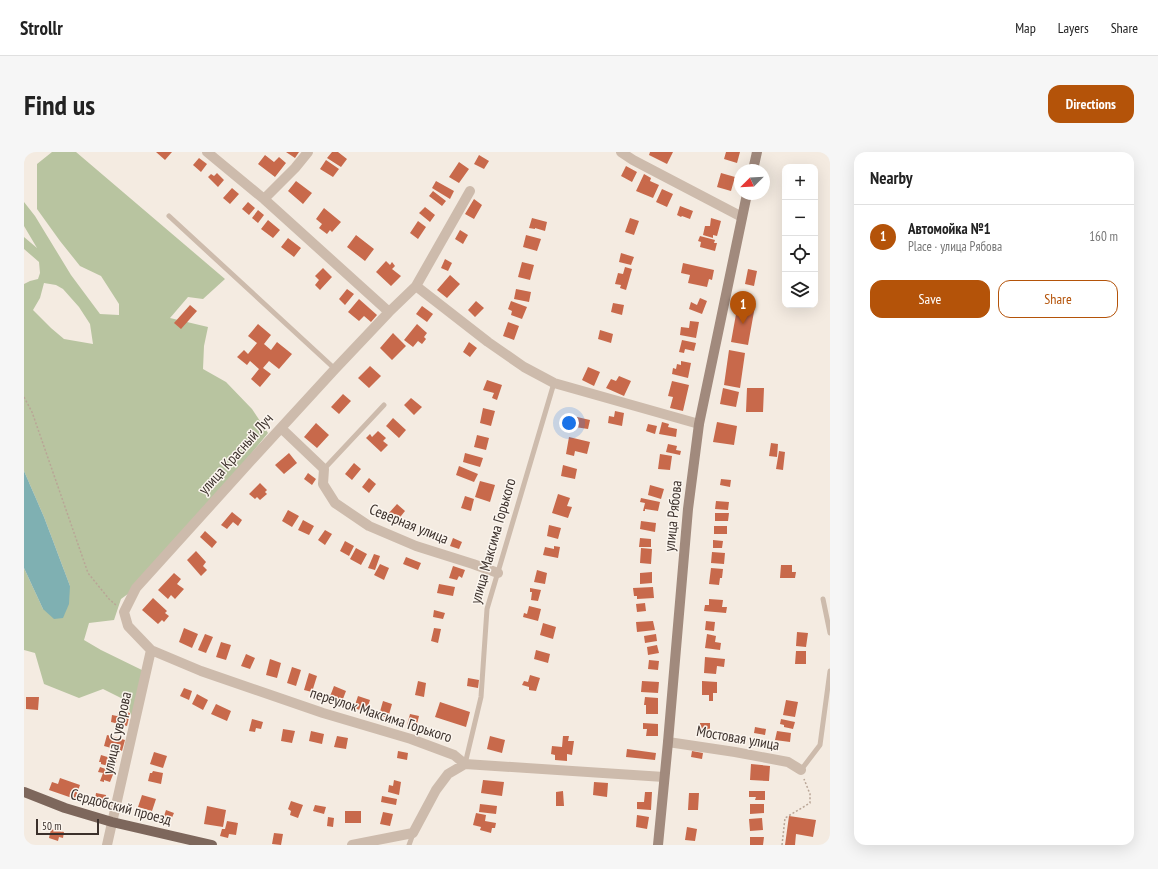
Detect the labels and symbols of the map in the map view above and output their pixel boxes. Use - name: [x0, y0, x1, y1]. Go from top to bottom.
- north arrow: [734, 164, 770, 200]
- pin: 1: [730, 291, 756, 324]
- street label: улица Красный Луч: [194, 409, 277, 498]
- your location: [559, 413, 579, 433]
- street label: улица Максима Горького: [466, 476, 520, 606]
- street label: улица Рябова: [659, 479, 686, 553]
- street label: Северная улица: [367, 499, 452, 548]
- street label: переулок Максима Горького: [308, 683, 454, 746]
- street label: улица Суворова: [98, 690, 135, 776]
- street label: Мостовая улица: [695, 721, 781, 754]
- street label: Сердобский проезд: [69, 784, 174, 829]
- scale bar: [36, 817, 99, 836]

